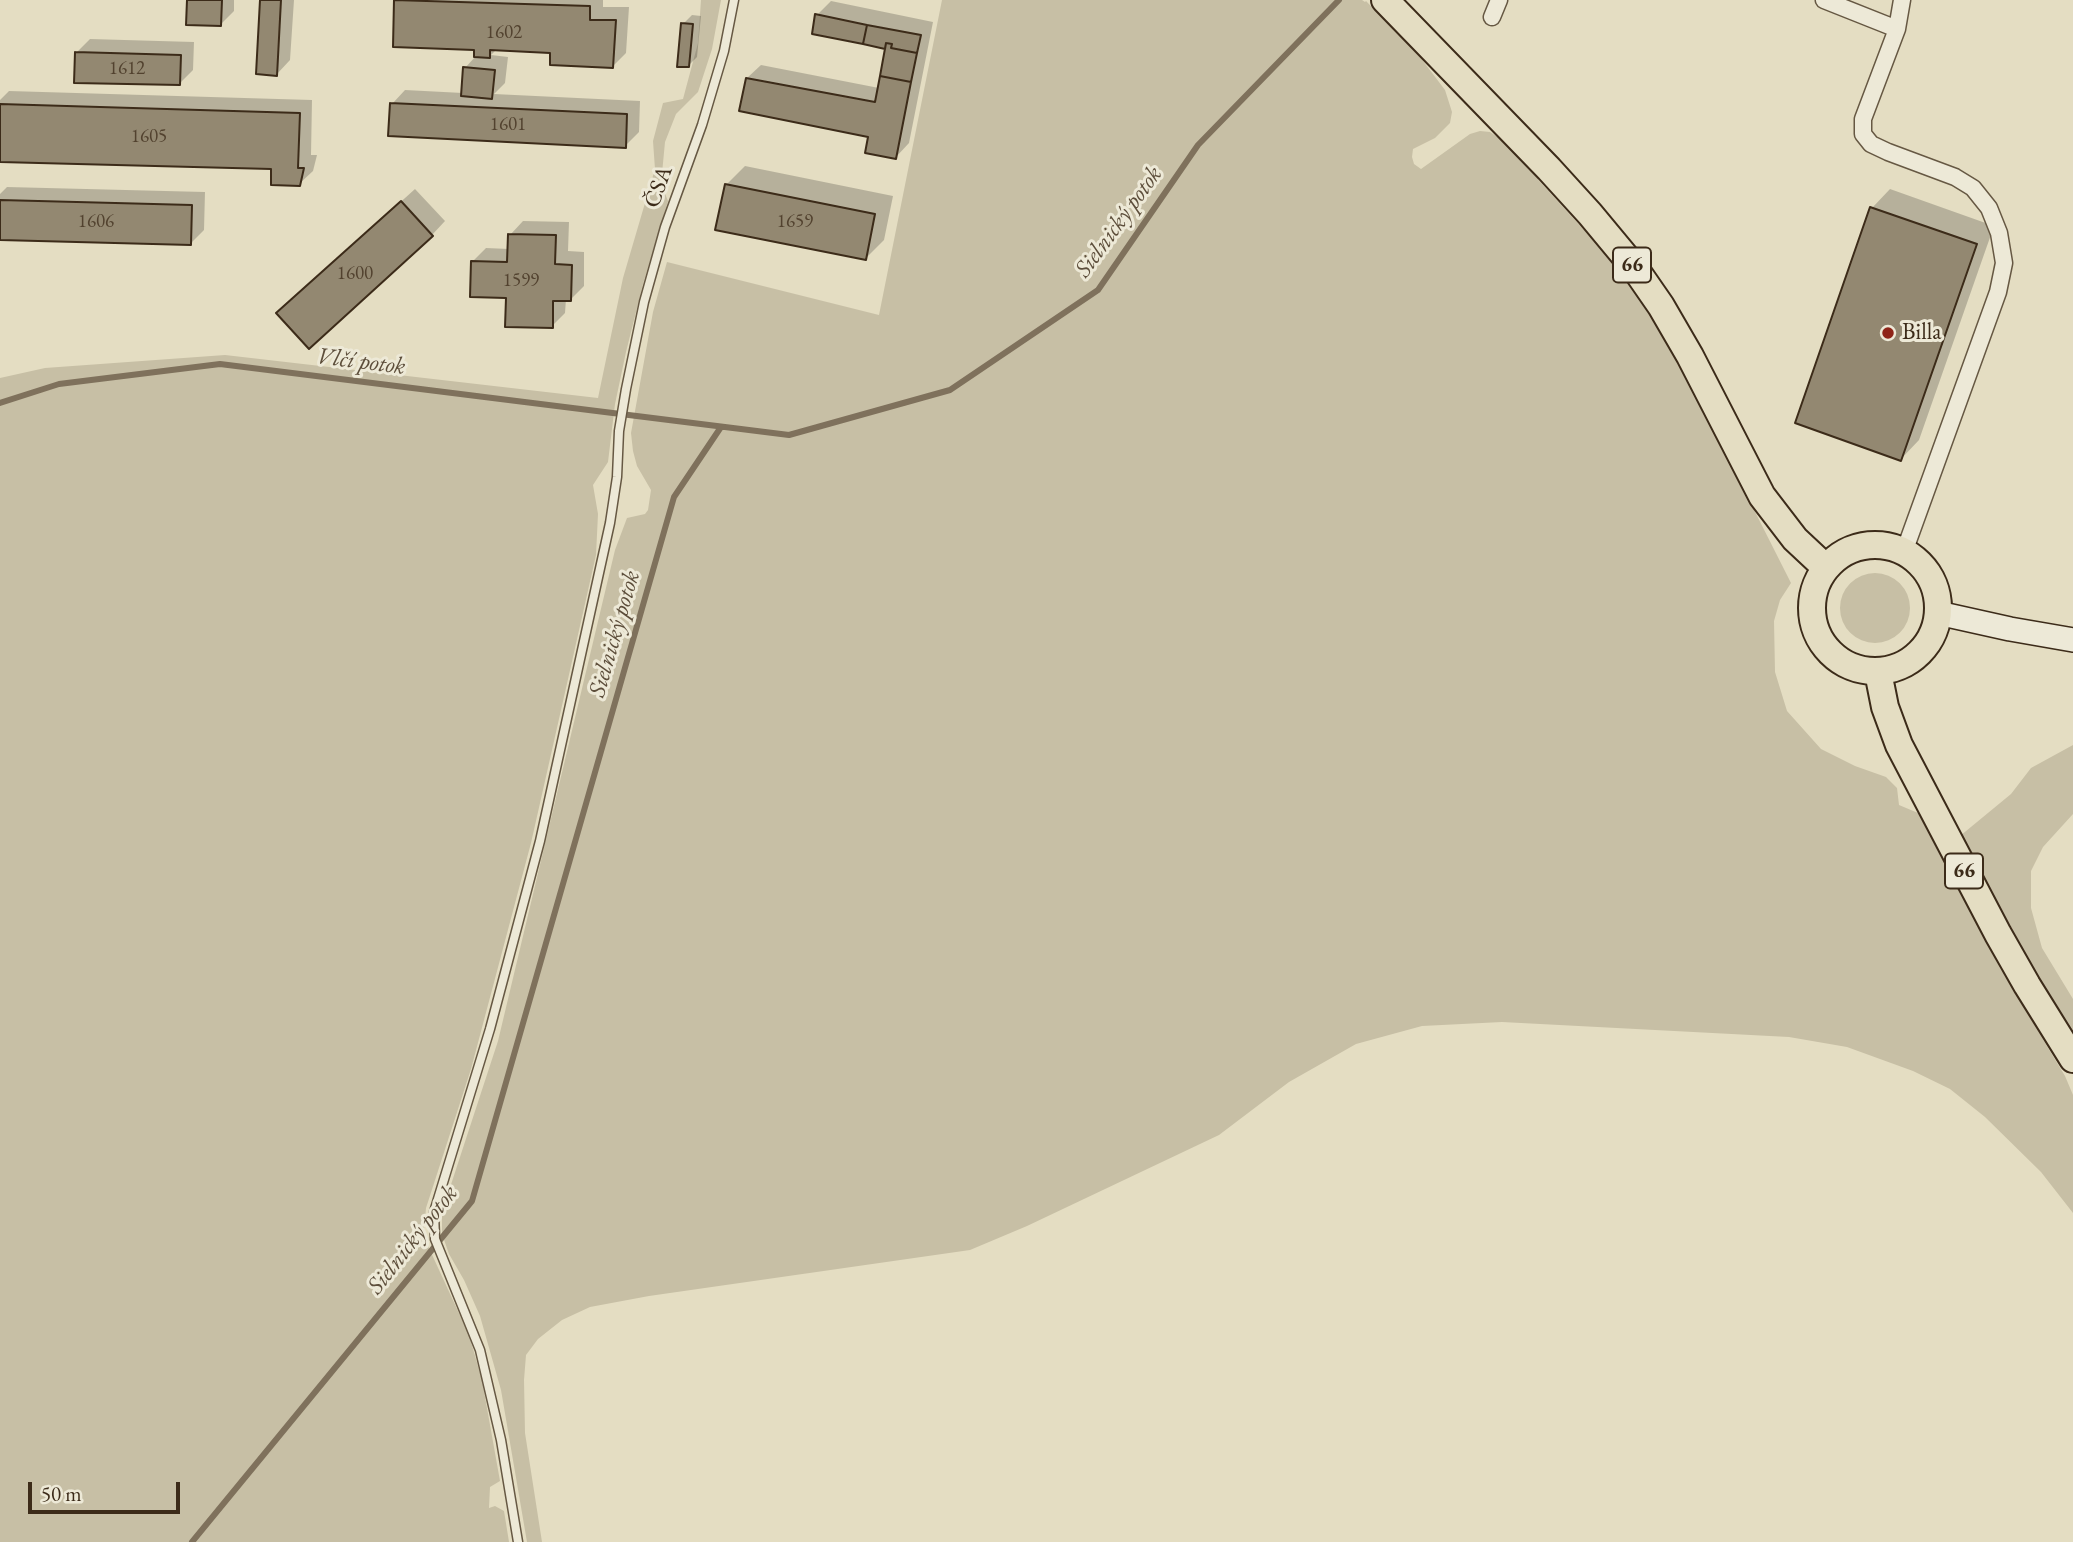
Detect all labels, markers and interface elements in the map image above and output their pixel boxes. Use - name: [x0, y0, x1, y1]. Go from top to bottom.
- house number: 1602: [486, 22, 522, 44]
- house number: 1612: [109, 58, 145, 80]
- house number: 1601: [490, 114, 526, 136]
- house number: 1605: [131, 126, 167, 148]
- water label: Sielnický potok: [1069, 161, 1169, 283]
- street label: ČSA: [639, 162, 679, 212]
- house number: 1606: [78, 211, 114, 233]
- house number: 1659: [777, 211, 813, 233]
- road number: 66: [1613, 247, 1651, 282]
- house number: 1600: [337, 263, 373, 285]
- house number: 1599: [503, 270, 539, 292]
- place label: Billa: [1902, 319, 1941, 347]
- marker: Billa: [1880, 325, 1896, 341]
- water label: Vlčí potok: [315, 342, 407, 382]
- water label: Sielnický potok: [583, 567, 647, 701]
- road number: 66: [1945, 854, 1983, 888]
- water label: Sielnický potok: [362, 1180, 464, 1300]
- scale bar: [32, 1468, 184, 1512]
- text: 50 m: [41, 1480, 82, 1507]

